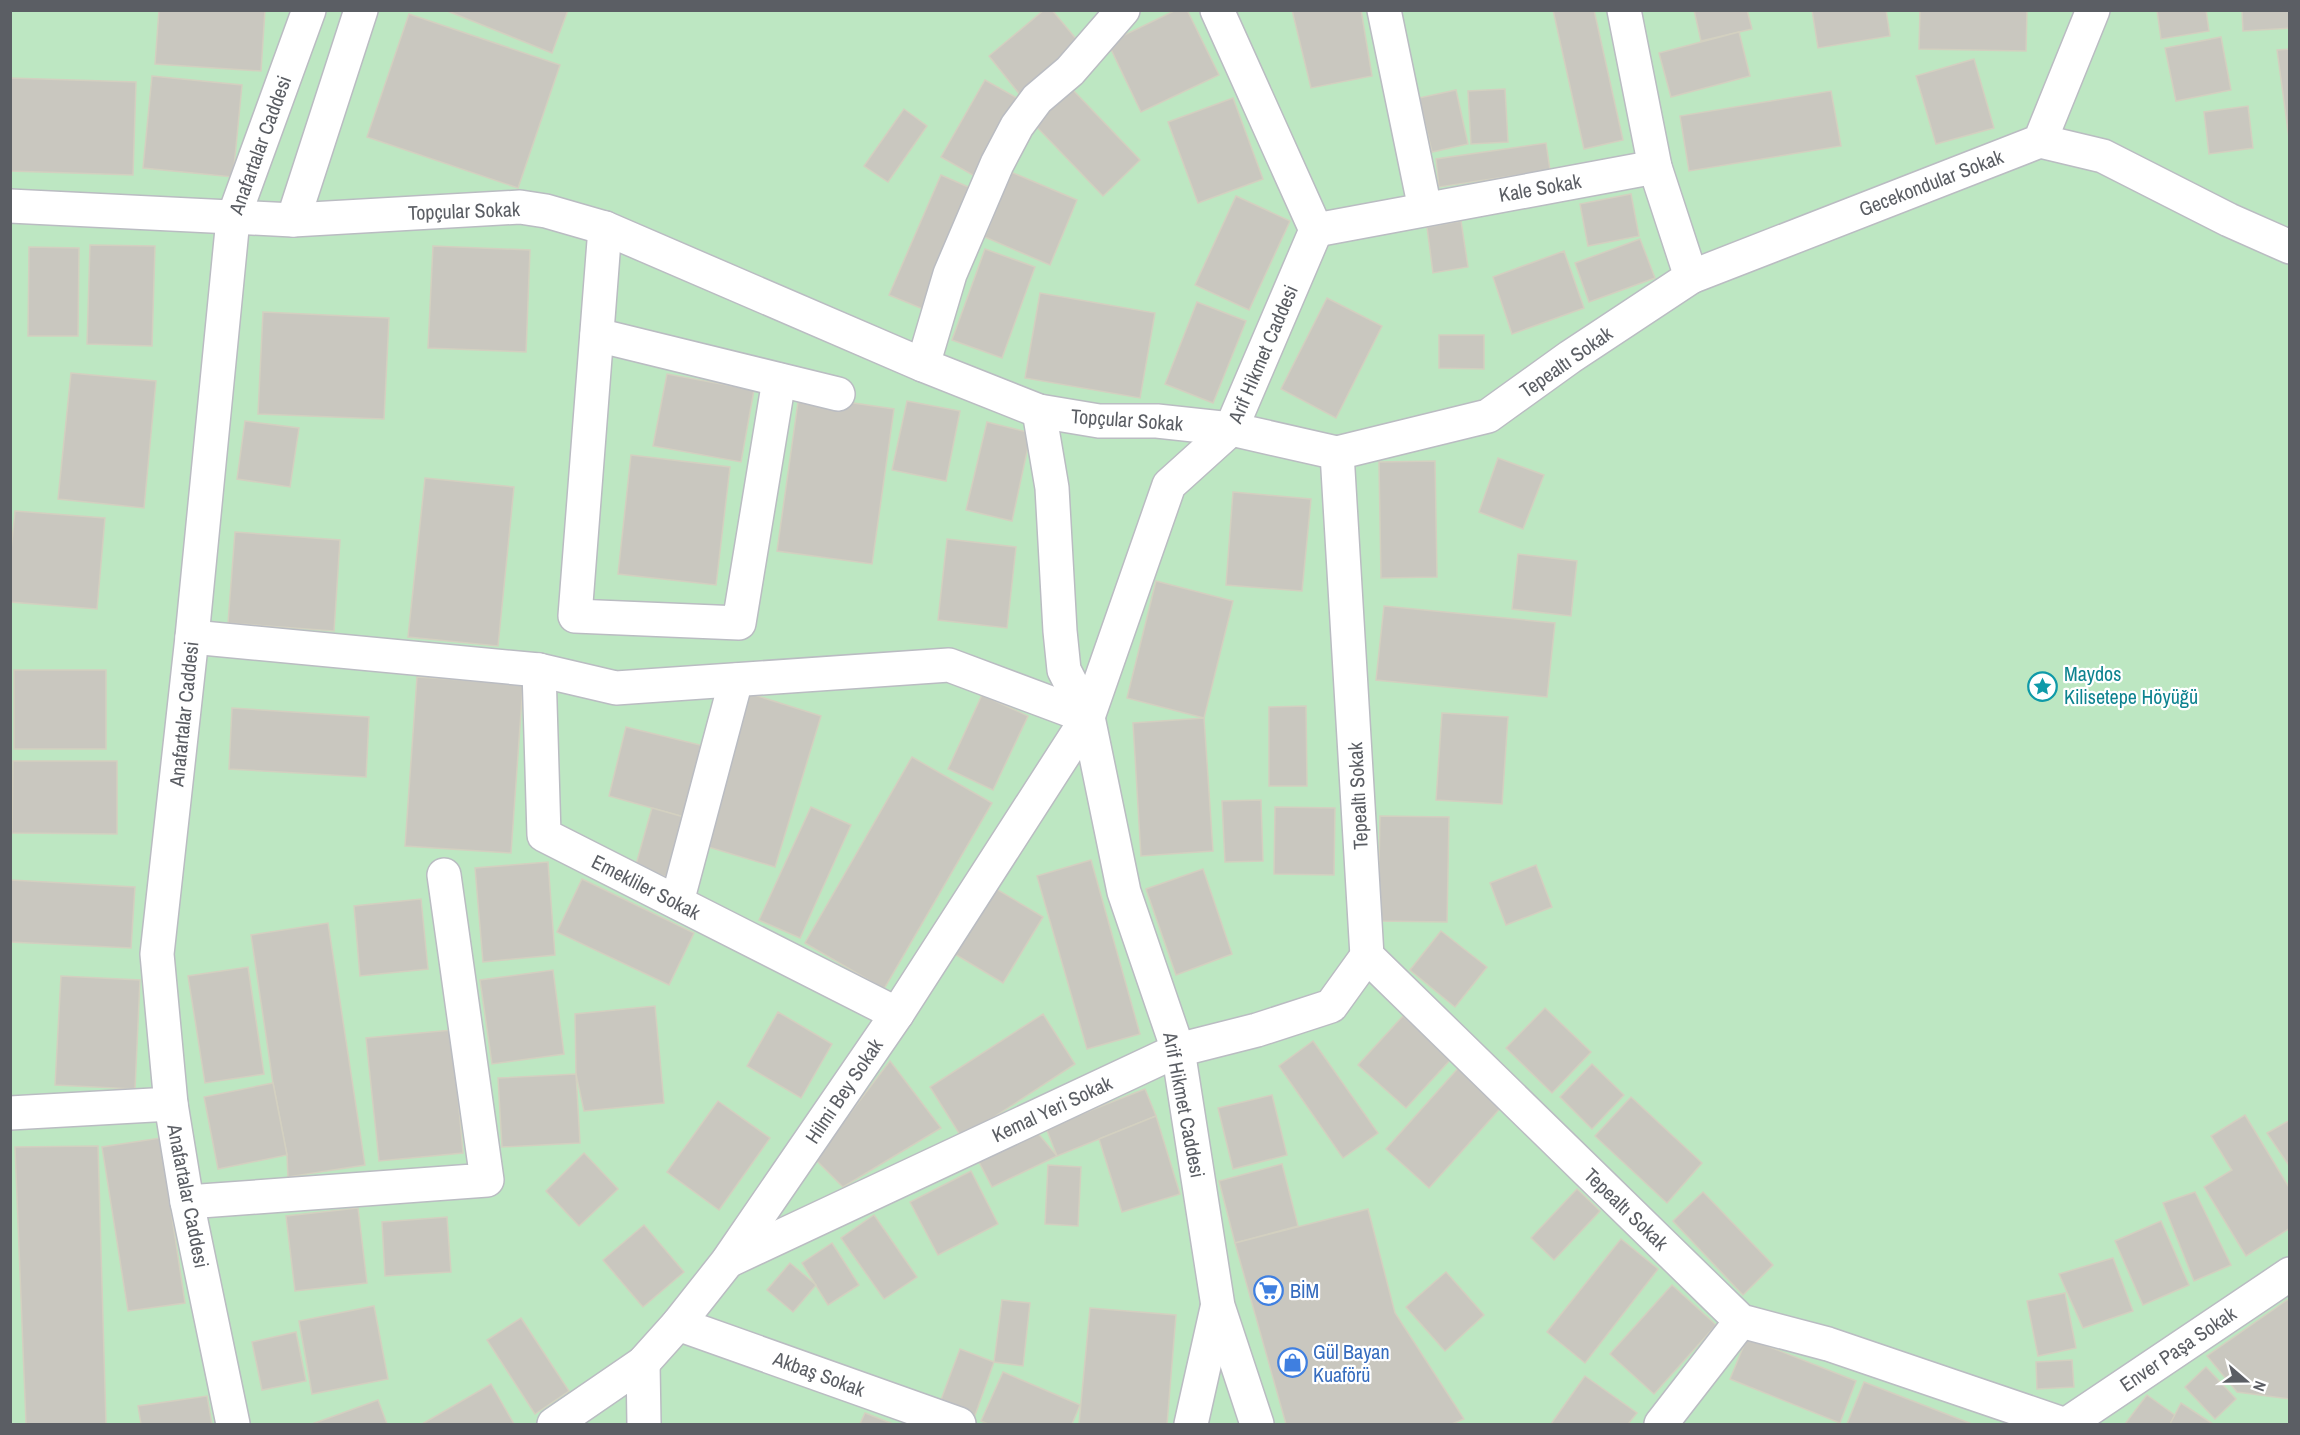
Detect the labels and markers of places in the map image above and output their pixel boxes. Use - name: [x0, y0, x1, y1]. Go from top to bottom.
- place label: Maydos Kilisetepe Höyüğü: [2064, 660, 2198, 710]
- place icon: Maydos Kilisetepe Höyüğü: [2027, 670, 2059, 702]
- supermarket icon: BİM: [1253, 1275, 1285, 1307]
- place label: BİM: [1290, 1277, 1319, 1304]
- place label: Gül Bayan Kuaförü: [1313, 1338, 1390, 1388]
- shop icon: Gül Bayan Kuaförü: [1276, 1347, 1308, 1379]

